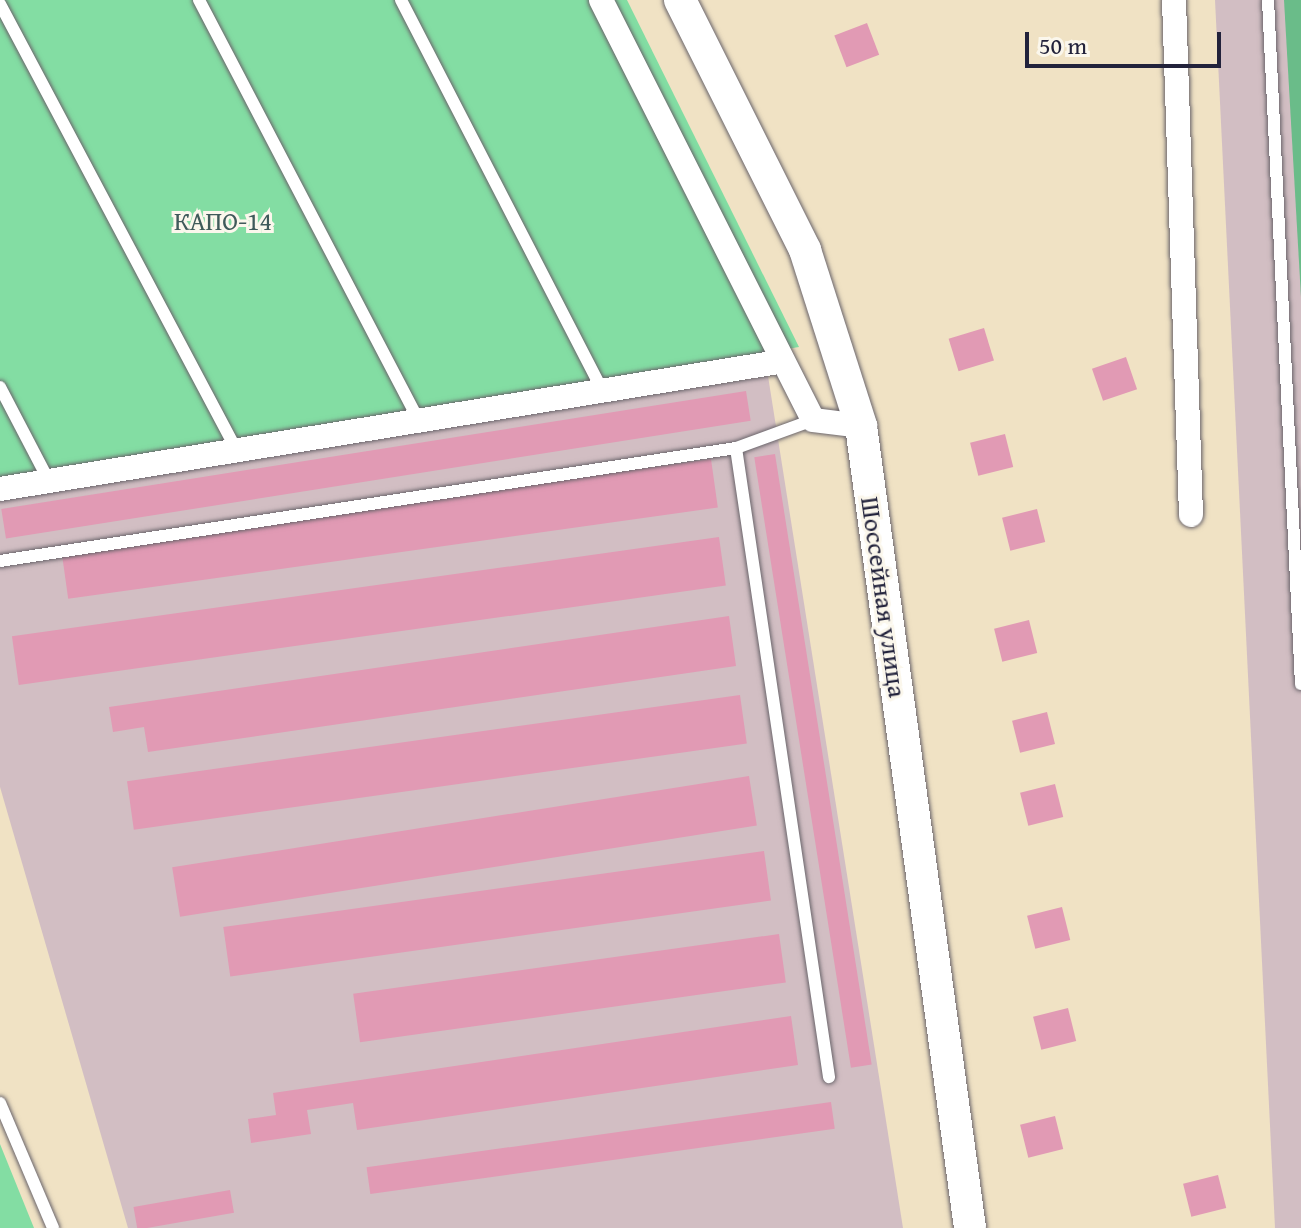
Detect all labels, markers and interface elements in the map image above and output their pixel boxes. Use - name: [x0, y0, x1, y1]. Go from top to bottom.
- scale bar: [1029, 16, 1225, 66]
- text: 50 m: [1039, 28, 1087, 63]
- park label: КАПО-14: [174, 205, 272, 237]
- street label: Шоссейная улица: [854, 495, 914, 699]

